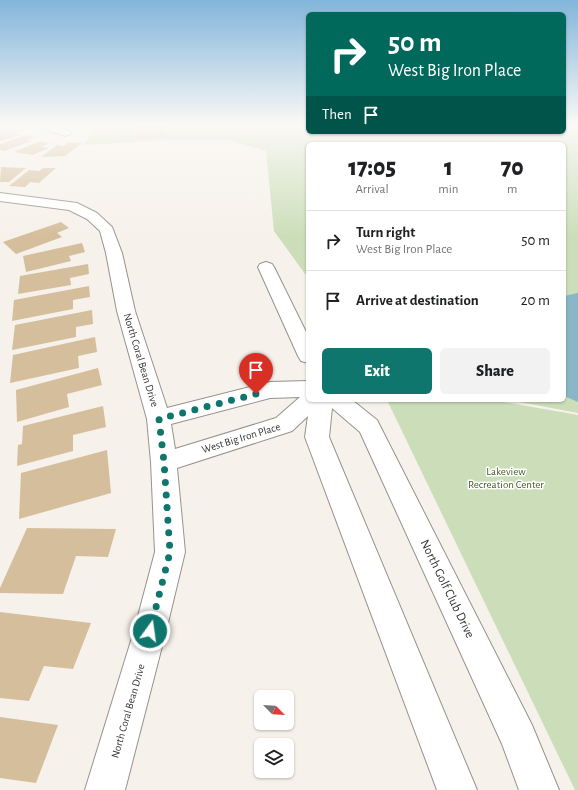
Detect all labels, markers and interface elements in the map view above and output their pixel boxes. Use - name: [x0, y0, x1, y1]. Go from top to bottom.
- icon: right: [322, 28, 374, 80]
- text: 50 m: [388, 29, 442, 57]
- text: West Big Iron Place: [388, 62, 521, 80]
- icon: arrive: [360, 104, 382, 126]
- text: Then: [322, 107, 352, 122]
- text: 17:05: [348, 156, 396, 180]
- text: 1: [444, 156, 453, 180]
- text: 70: [501, 156, 524, 180]
- text: Arrival: [355, 183, 389, 196]
- text: min: [438, 183, 459, 196]
- text: m: [507, 183, 517, 196]
- text: Turn right: [356, 225, 415, 240]
- icon: right: [322, 230, 344, 252]
- text: 50 m: [521, 233, 550, 248]
- text: West Big Iron Place: [356, 243, 452, 256]
- icon: arrive: [322, 290, 344, 312]
- text: Arrive at destination: [356, 293, 479, 308]
- text: 20 m: [521, 293, 550, 308]
- street label: North Coral Bean Drive: [122, 312, 160, 408]
- button: Exit: [322, 348, 432, 394]
- button: Share: [440, 348, 550, 394]
- pin: [239, 353, 273, 394]
- icon: arrive: [245, 359, 267, 381]
- street label: West Big Iron Place: [200, 421, 282, 455]
- park label: Lakeview Recreation Center: [468, 466, 544, 490]
- street label: North Golf Club Drive: [418, 538, 476, 640]
- position arrow: [129, 610, 171, 652]
- street label: North Coral Bean Drive: [109, 663, 147, 759]
- north arrow: [254, 690, 294, 730]
- map controls: [254, 690, 294, 778]
- button: layers: [254, 738, 294, 778]

